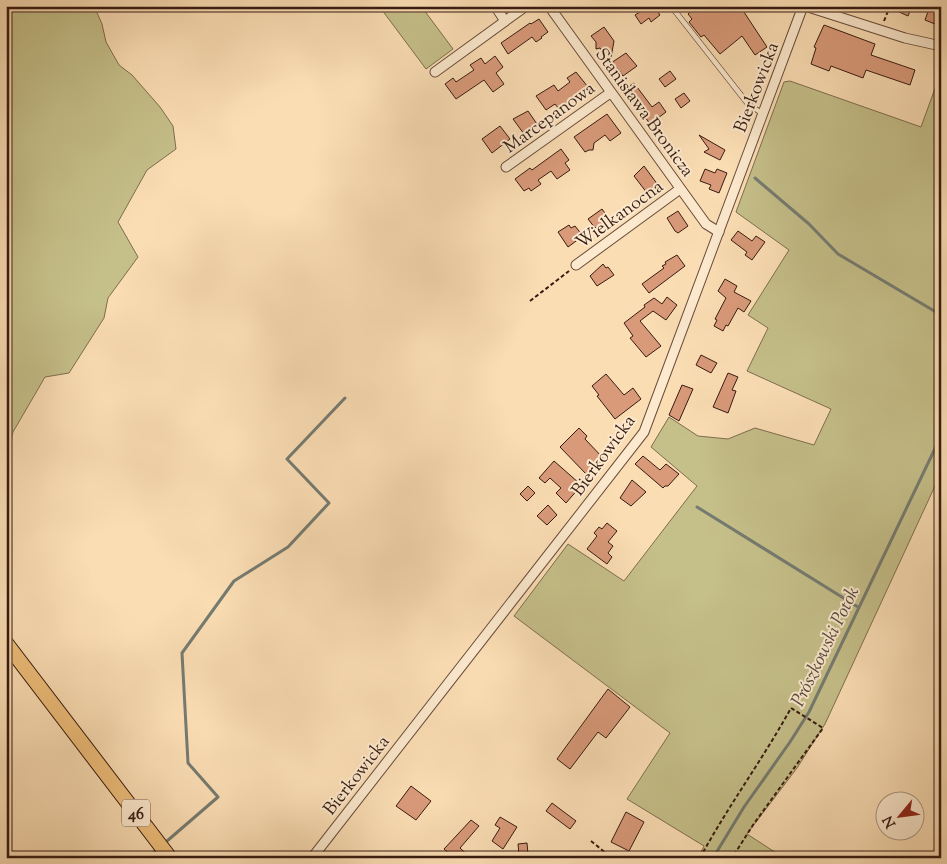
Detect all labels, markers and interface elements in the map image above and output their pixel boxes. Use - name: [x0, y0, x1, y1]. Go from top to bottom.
- street label: Bierkowicka: [729, 39, 787, 137]
- street label: Stanisława Bronicza: [588, 43, 699, 183]
- street label: Marcepanowa: [499, 77, 601, 161]
- street label: Wielkanocna: [571, 175, 669, 256]
- street label: Bierkowicka: [566, 410, 643, 502]
- water label: Prószkowski Potok: [786, 582, 867, 712]
- street label: Bierkowicka: [318, 731, 397, 822]
- north arrow: [874, 792, 924, 842]
- road number: 46: [122, 800, 150, 826]
- text: N: [879, 812, 902, 831]

